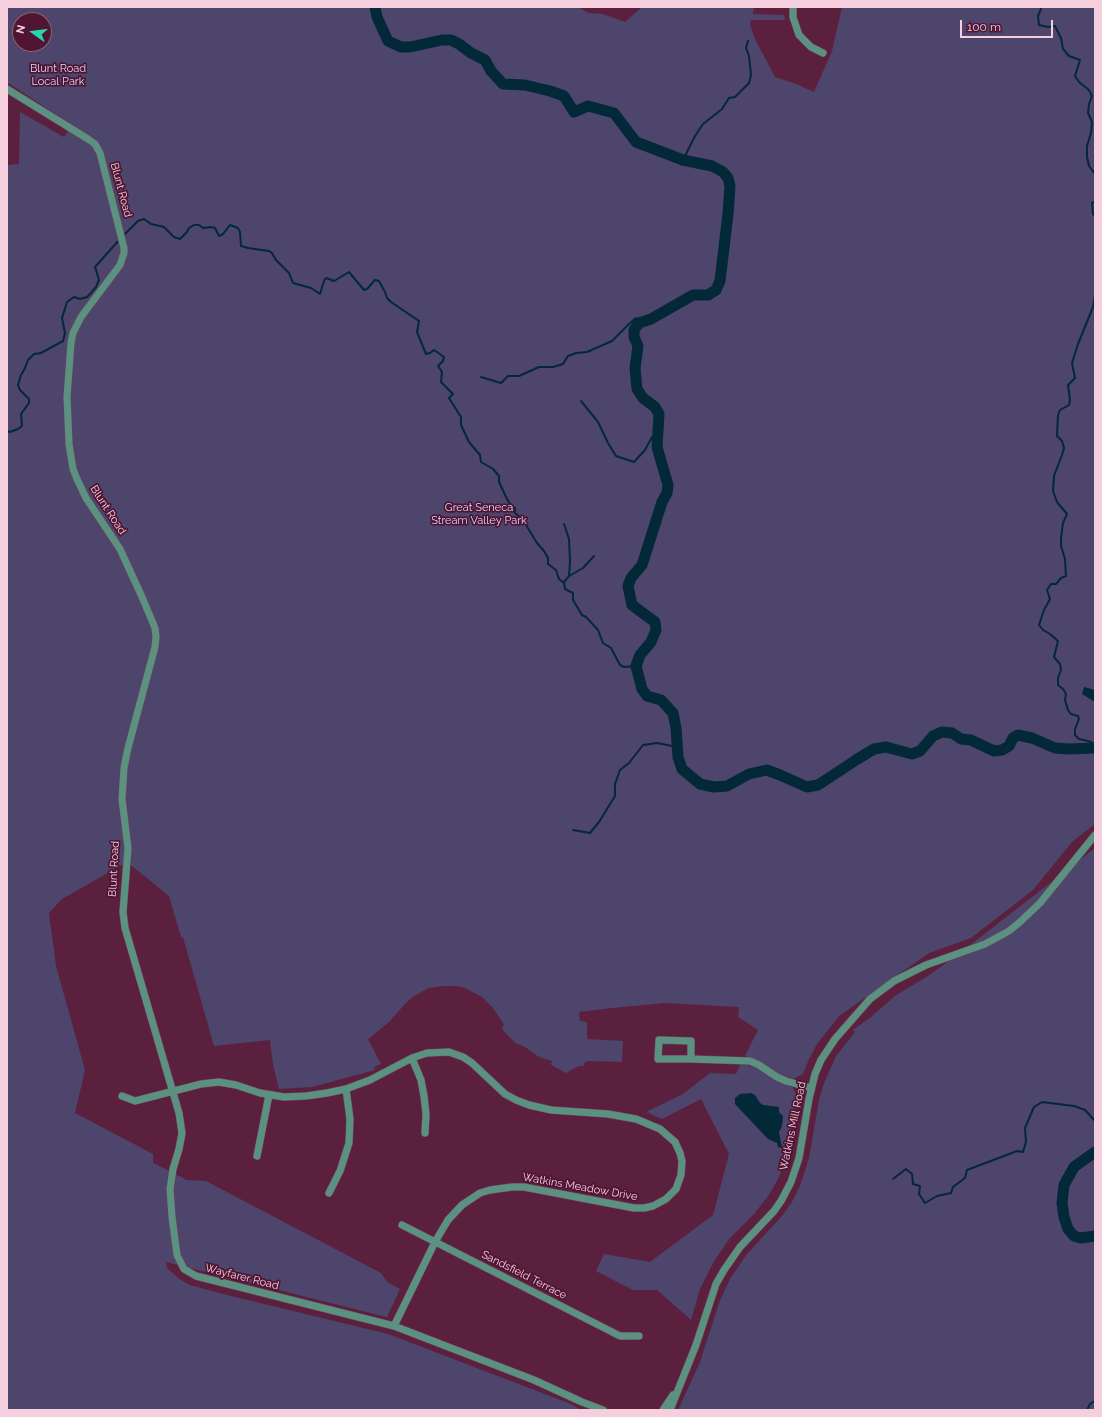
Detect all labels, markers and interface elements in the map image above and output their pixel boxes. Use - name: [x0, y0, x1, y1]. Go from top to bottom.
- north arrow: [12, 12, 52, 52]
- scale bar: [962, 12, 1055, 38]
- text: 100 m: [967, 20, 1001, 34]
- text: N: [14, 24, 28, 35]
- park label: Blunt Road Local Park: [30, 62, 86, 88]
- street label: Blunt Road: [107, 161, 135, 219]
- street label: Blunt Road: [87, 483, 129, 537]
- park label: Great Seneca Stream Valley Park: [431, 501, 527, 527]
- street label: Blunt Road: [106, 841, 122, 897]
- street label: Watkins Mill Road: [777, 1080, 809, 1172]
- street label: Watkins Meadow Drive: [521, 1170, 639, 1204]
- street label: Sandsfield Terrace: [479, 1248, 569, 1302]
- street label: Wayfarer Road: [204, 1261, 280, 1293]

